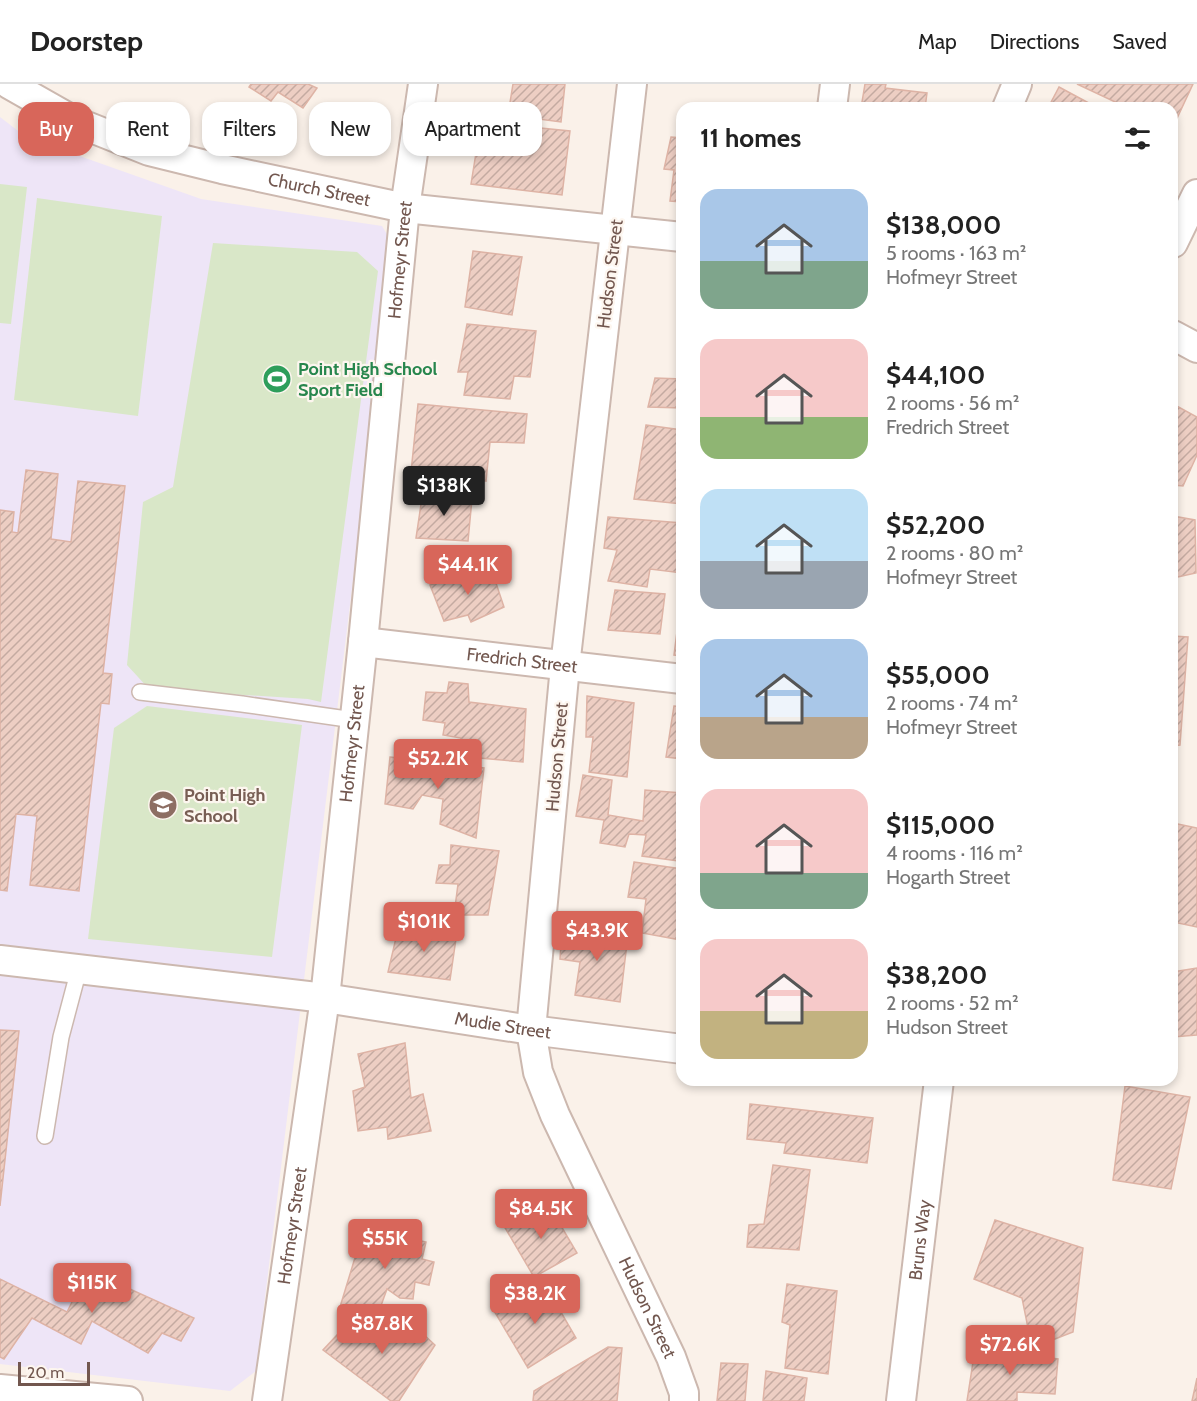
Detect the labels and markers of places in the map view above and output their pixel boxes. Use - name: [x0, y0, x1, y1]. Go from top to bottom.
- place label: Point High School Sport Field: [298, 358, 438, 401]
- sports icon: Point High School Sport Field: [261, 363, 293, 395]
- pin: $138K: [402, 466, 486, 517]
- pin: $44.1K: [419, 545, 517, 596]
- pin: $52.2K: [389, 739, 487, 790]
- place label: Point High School: [184, 784, 265, 827]
- school or university icon: Point High School: [147, 789, 179, 821]
- pin: $101K: [382, 902, 466, 953]
- pin: $43.9K: [548, 911, 646, 962]
- pin: $84.5K: [492, 1189, 590, 1240]
- pin: $55K: [349, 1219, 421, 1270]
- pin: $115K: [50, 1263, 134, 1314]
- pin: $38.2K: [486, 1274, 584, 1325]
- pin: $87.8K: [333, 1304, 431, 1355]
- pin: $72.6K: [961, 1325, 1059, 1376]

